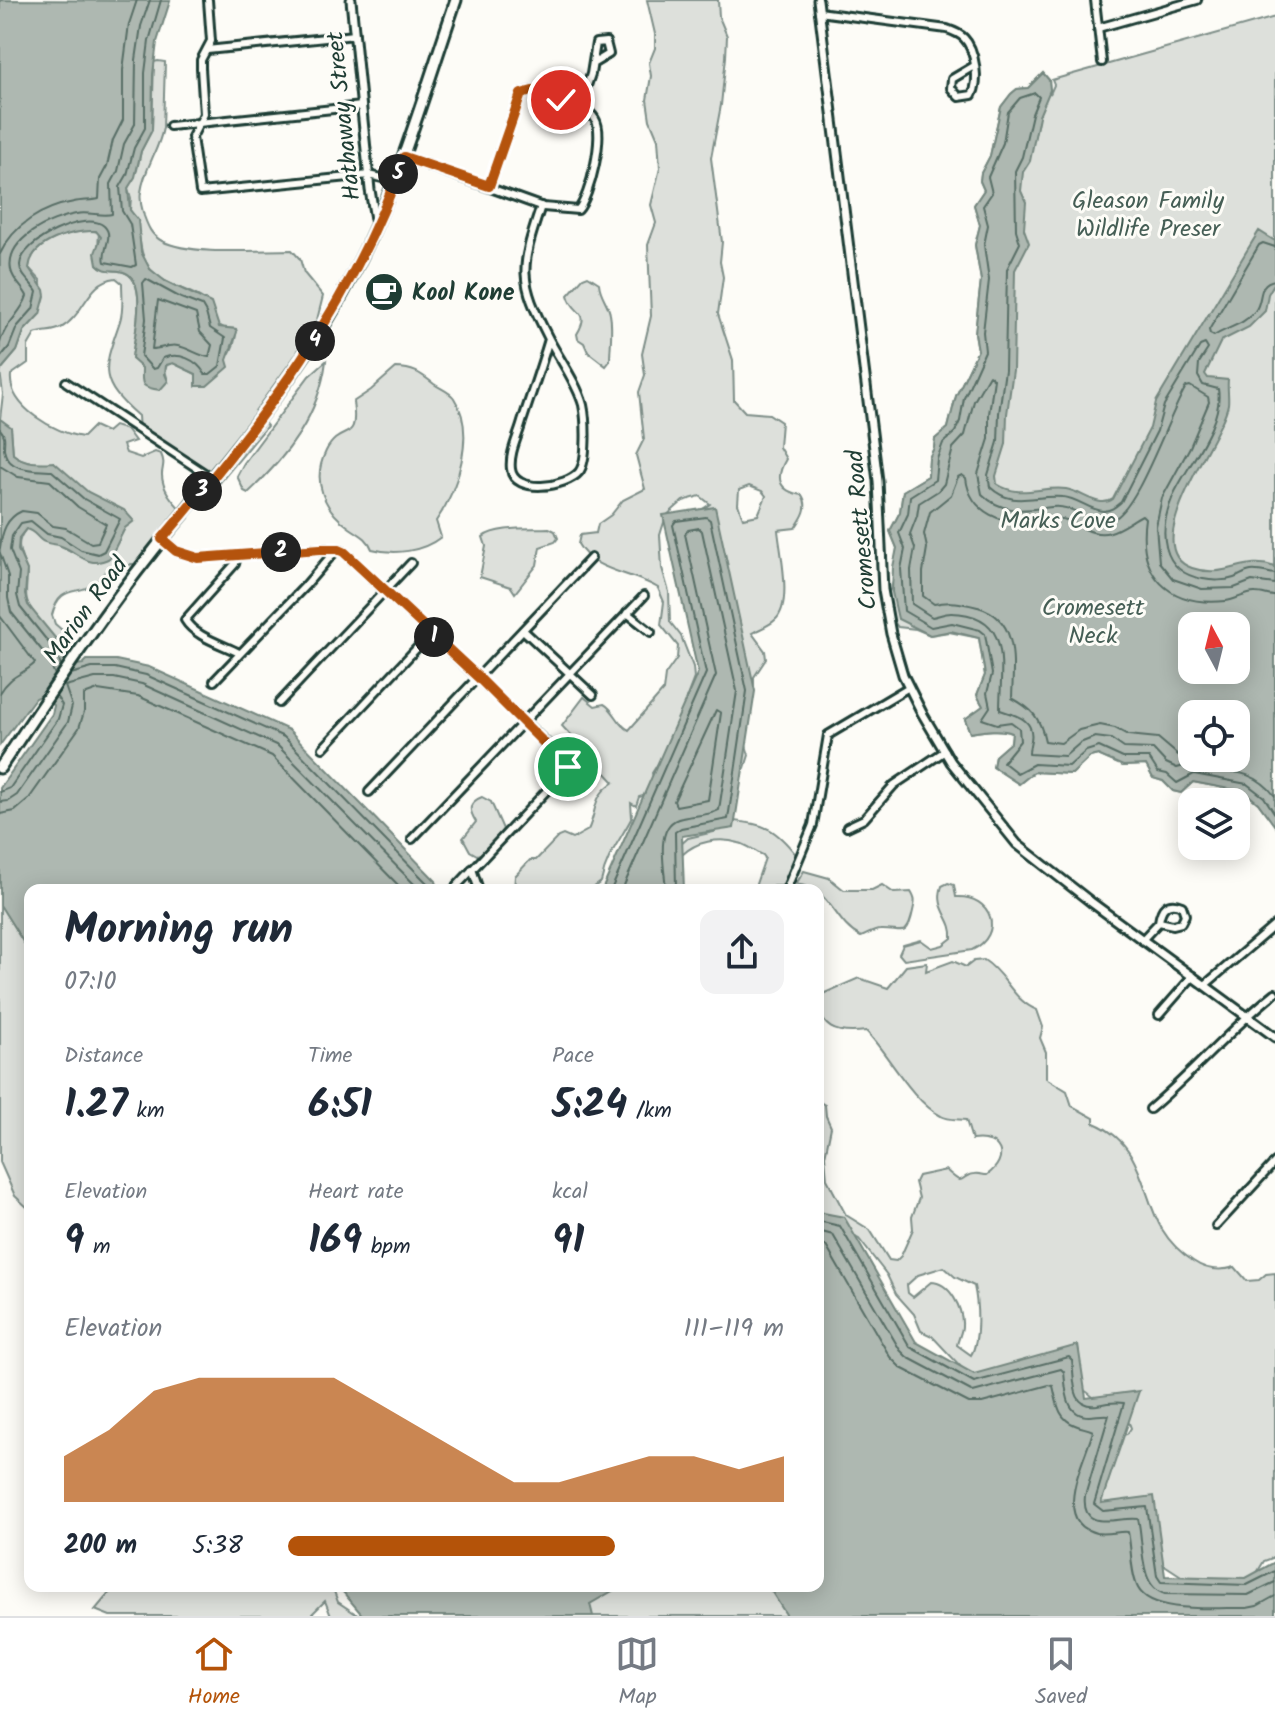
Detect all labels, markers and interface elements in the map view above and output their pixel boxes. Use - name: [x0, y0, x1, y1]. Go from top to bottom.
- street label: Hathaway Street: [316, 29, 373, 202]
- pin: [527, 66, 595, 134]
- icon: check: [539, 78, 583, 122]
- pin: 5: [378, 154, 418, 194]
- text: 5: [392, 156, 404, 191]
- park label: Gleason Family Wildlife Preser: [1072, 182, 1225, 249]
- cafe icon: Kool Kone: [363, 271, 405, 313]
- place label: Kool Kone: [412, 274, 515, 313]
- pin: 4: [295, 321, 335, 361]
- text: 4: [309, 323, 321, 358]
- street label: Cromesett Road: [836, 447, 889, 611]
- pin: 3: [182, 471, 222, 511]
- text: 3: [196, 473, 208, 508]
- park label: Marks Cove: [1000, 502, 1116, 541]
- pin: 2: [261, 532, 301, 572]
- text: 2: [275, 534, 287, 569]
- street label: Marion Road: [34, 548, 139, 673]
- park label: Cromesett Neck: [1042, 589, 1145, 656]
- north arrow: [1178, 612, 1250, 684]
- map controls: [1178, 612, 1250, 860]
- pin: 1: [414, 617, 454, 657]
- text: 1: [431, 619, 437, 654]
- button: locate: [1178, 700, 1250, 772]
- pin: [534, 733, 602, 801]
- icon: arrive: [546, 745, 590, 789]
- button: layers: [1178, 788, 1250, 860]
- text: Morning run: [64, 896, 293, 966]
- button: share: [700, 910, 784, 994]
- text: 07:10: [64, 961, 117, 1003]
- text: Distance: [64, 1039, 143, 1074]
- text: Time: [308, 1039, 352, 1074]
- text: Pace: [552, 1039, 594, 1074]
- text: 1.27: [64, 1074, 128, 1138]
- text: 6:51: [308, 1074, 372, 1138]
- text: 5:24: [552, 1074, 627, 1138]
- text: km: [128, 1094, 164, 1129]
- text: /km: [627, 1094, 672, 1129]
- text: Elevation: [64, 1175, 147, 1210]
- text: Heart rate: [308, 1175, 404, 1210]
- text: kcal: [552, 1175, 588, 1210]
- text: 9: [64, 1210, 84, 1274]
- text: 169: [308, 1210, 362, 1274]
- text: 91: [552, 1210, 584, 1274]
- text: m: [84, 1230, 111, 1265]
- text: bpm: [362, 1230, 410, 1265]
- text: Elevation: [64, 1308, 162, 1350]
- text: 111–119 m: [684, 1308, 784, 1350]
- text: 200 m: [64, 1525, 137, 1567]
- text: 5:38: [192, 1525, 243, 1567]
- tab: Home: [188, 1632, 240, 1715]
- tab: Map: [615, 1632, 659, 1715]
- tab: Saved: [1035, 1632, 1087, 1715]

